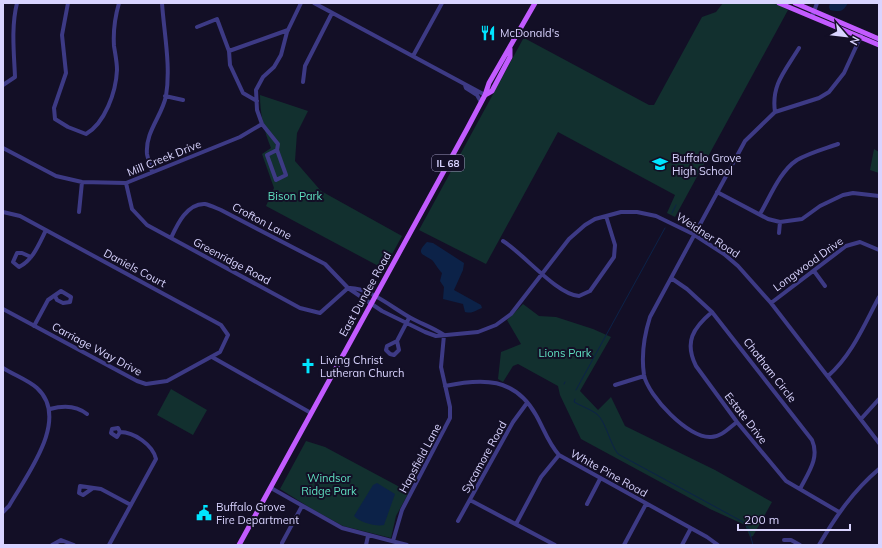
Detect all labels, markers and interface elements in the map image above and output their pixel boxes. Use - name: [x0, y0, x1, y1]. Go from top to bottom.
- north arrow: [826, 16, 866, 56]
- restaurant icon: McDonald's: [479, 24, 497, 42]
- place label: McDonald's: [500, 26, 560, 40]
- text: N: [847, 34, 863, 48]
- street label: Mill Creek Drive: [125, 137, 203, 179]
- place label: Buffalo Grove High School: [672, 151, 741, 178]
- road number: IL 68: [432, 155, 464, 171]
- school or university icon: Buffalo Grove High School: [651, 155, 669, 173]
- park label: Bison Park: [268, 189, 322, 203]
- street label: Crofton Lane: [230, 199, 294, 243]
- street label: Weidner Road: [674, 209, 742, 261]
- street label: Longwood Drive: [770, 234, 846, 294]
- street label: Greenridge Road: [191, 235, 273, 287]
- street label: Daniels Court: [101, 246, 169, 290]
- street label: East Dundee Road: [336, 249, 394, 339]
- street label: Carriage Way Drive: [50, 319, 144, 379]
- street label: Chatham Circle: [740, 335, 800, 405]
- park label: Lions Park: [539, 346, 592, 360]
- place label: Living Christ Lutheran Church: [320, 353, 405, 380]
- church icon: Living Christ Lutheran Church: [299, 357, 317, 375]
- street label: Estate Drive: [722, 389, 770, 447]
- street label: Sycamore Road: [458, 419, 510, 495]
- street label: Hapsfield Lane: [396, 421, 444, 495]
- street label: White Pine Road: [568, 446, 650, 500]
- park label: Windsor Ridge Park: [301, 471, 357, 498]
- place label: Buffalo Grove Fire Department: [216, 500, 299, 527]
- public building icon: Buffalo Grove Fire Department: [195, 504, 213, 522]
- scale bar: [738, 506, 850, 532]
- text: 200 m: [744, 512, 779, 527]

